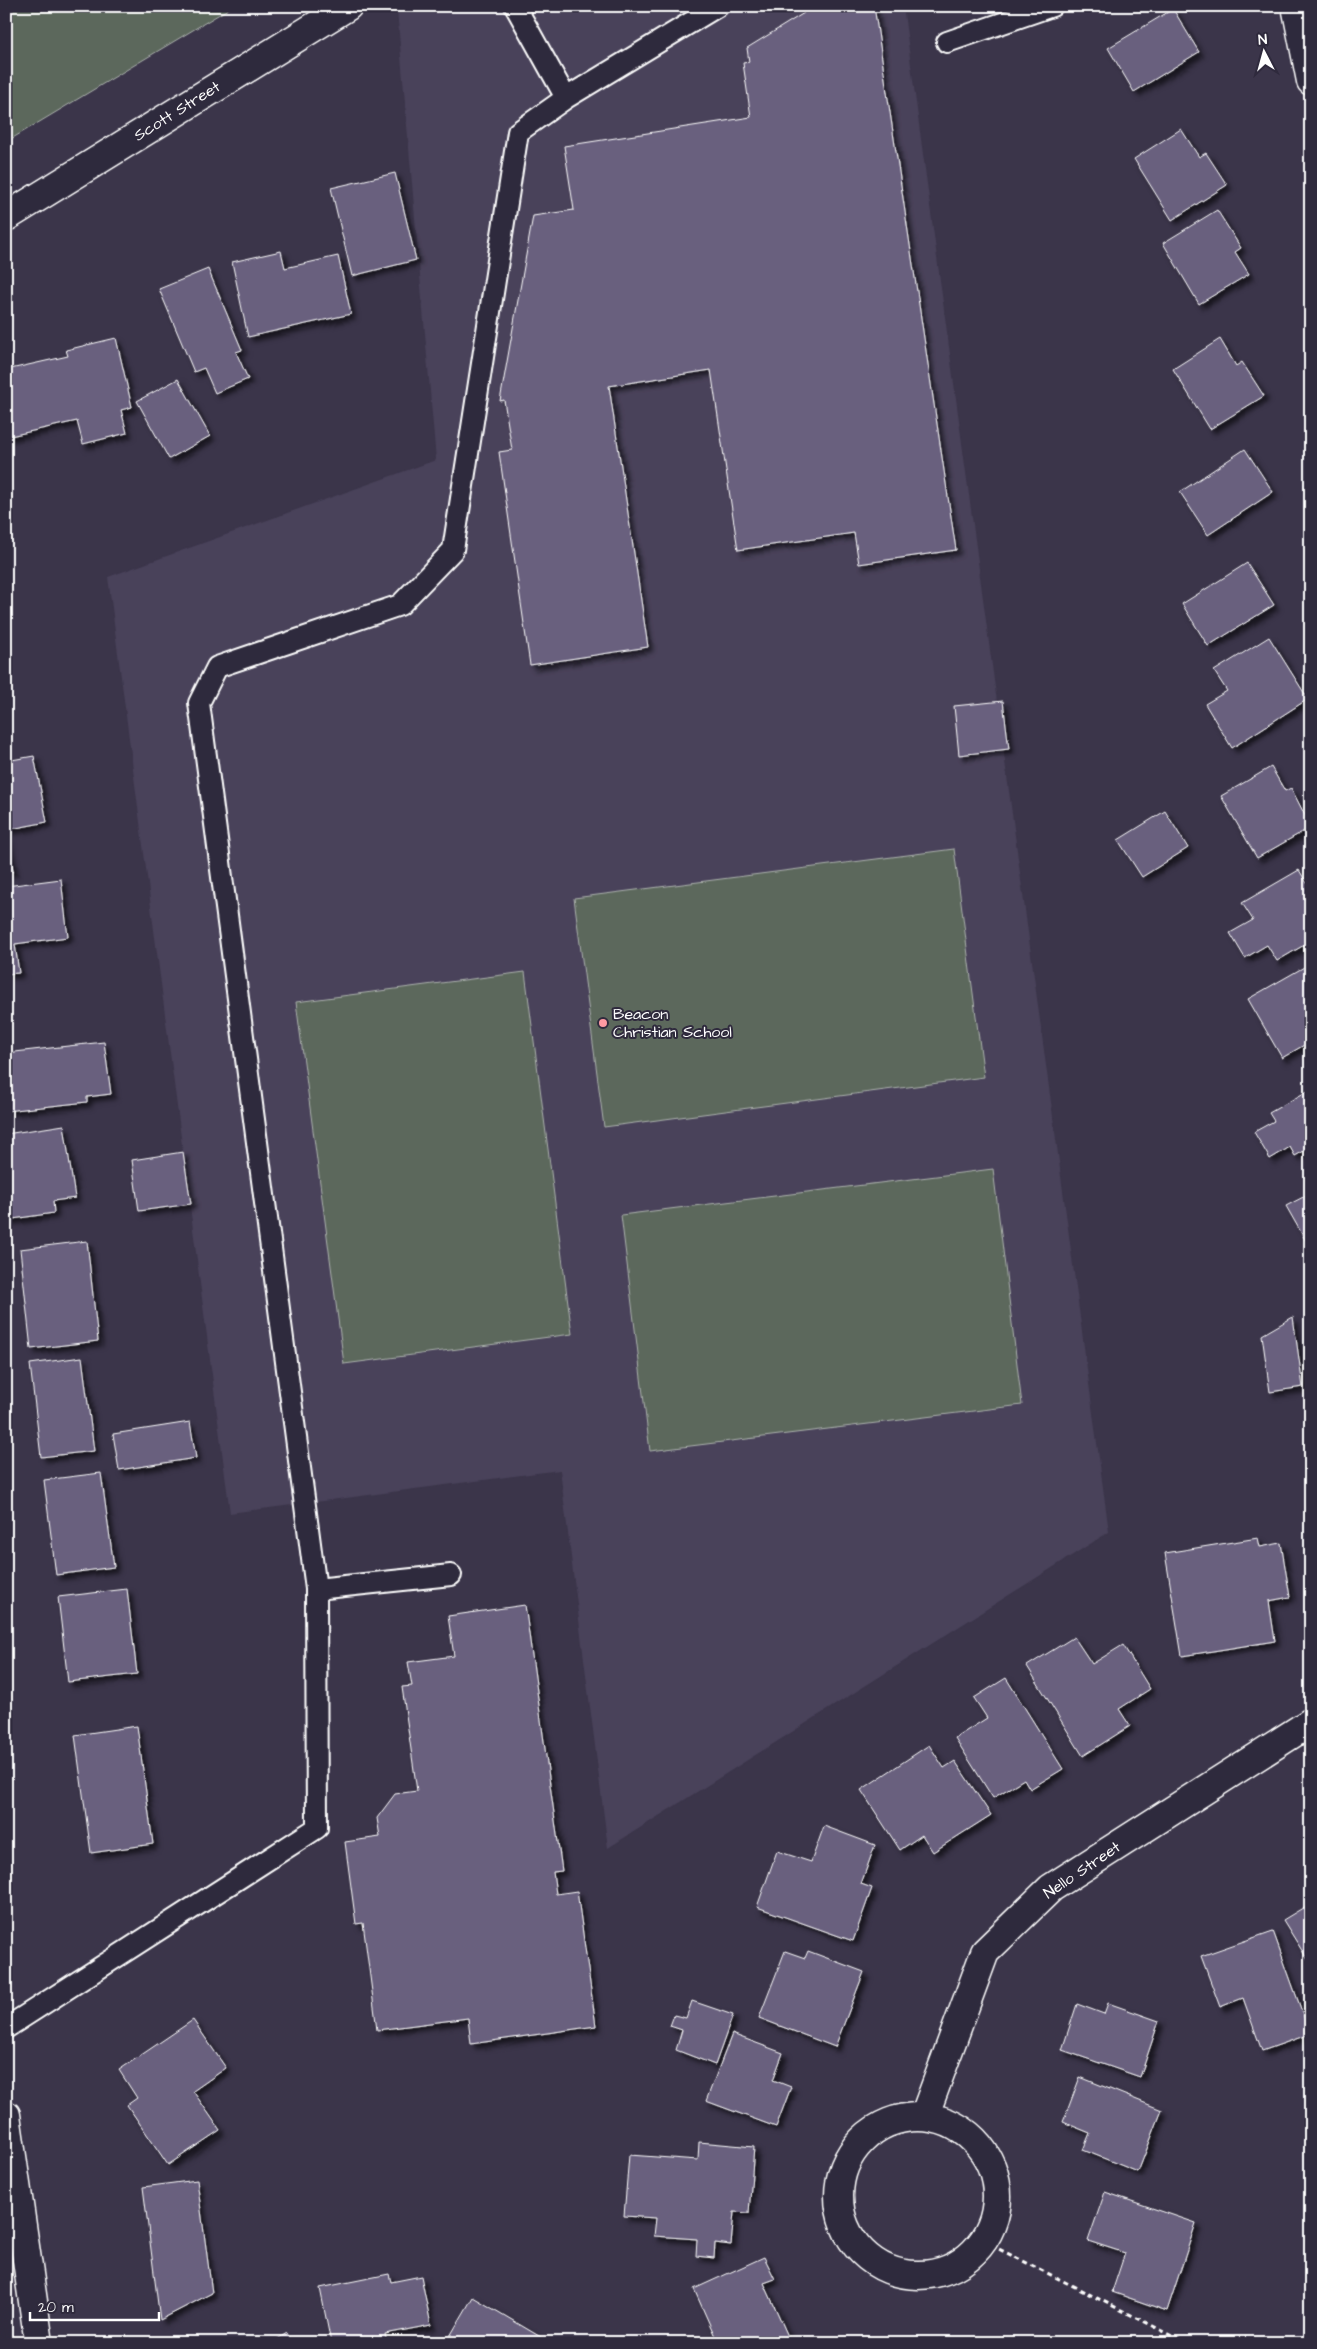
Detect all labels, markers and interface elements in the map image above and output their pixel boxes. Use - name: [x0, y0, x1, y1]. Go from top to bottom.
- north arrow: [1240, 28, 1290, 78]
- text: N: [1257, 30, 1268, 50]
- street label: Scott Street: [130, 75, 225, 146]
- place label: Beacon Christian School: [613, 1003, 732, 1043]
- marker: Beacon Christian School: [597, 1017, 609, 1029]
- street label: Nello Street: [1039, 1836, 1125, 1904]
- scale bar: [30, 2289, 159, 2321]
- text: 20 m: [38, 2297, 74, 2318]

